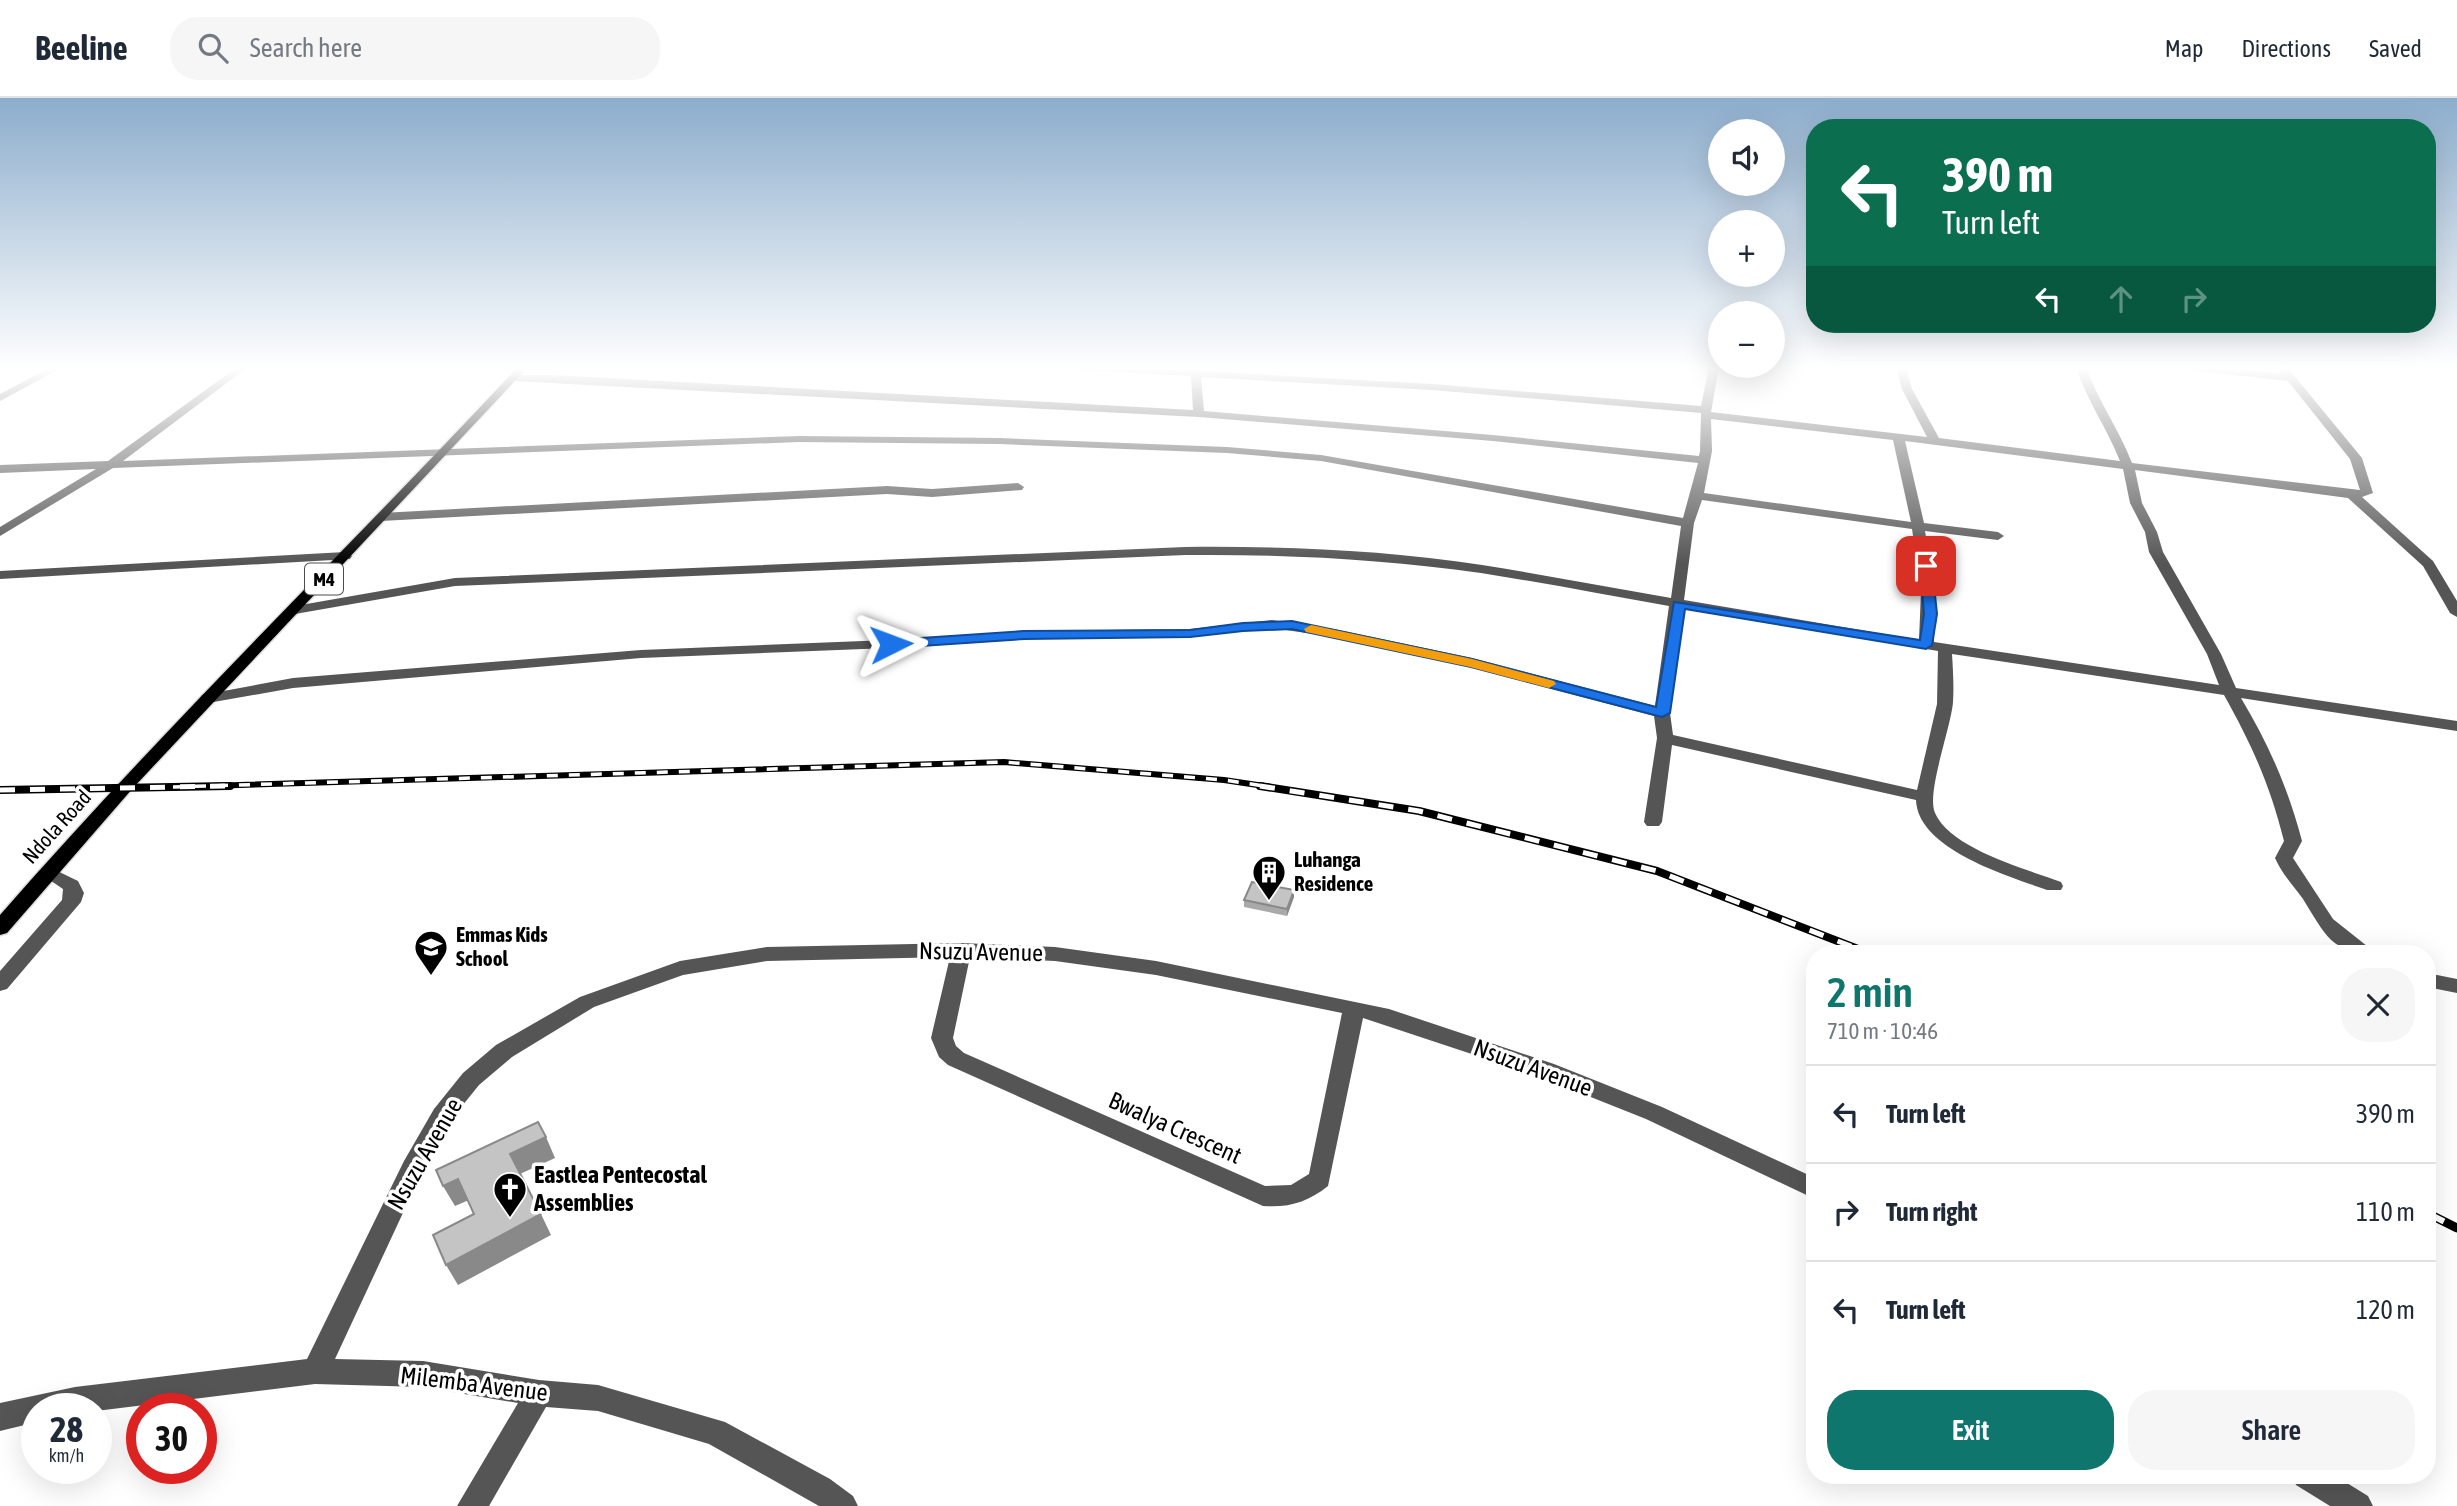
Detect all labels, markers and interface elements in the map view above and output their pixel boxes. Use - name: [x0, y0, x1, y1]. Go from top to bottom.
- search box: [170, 17, 660, 80]
- text: Beeline: [35, 29, 128, 67]
- icon: search: [194, 29, 232, 67]
- text: Search here: [250, 33, 362, 63]
- text: Map: [2165, 35, 2203, 62]
- text: Directions: [2241, 35, 2331, 62]
- text: Saved: [2369, 35, 2422, 62]
- map controls: [1708, 119, 1785, 378]
- button: sound: [1708, 119, 1785, 196]
- text: 390 m: [1942, 146, 2053, 202]
- icon: left: [1827, 147, 1918, 238]
- text: Turn left: [1942, 204, 2040, 241]
- button: +: [1708, 210, 1785, 287]
- icon: left: [2029, 280, 2067, 318]
- icon: ahead: [2102, 280, 2140, 318]
- icon: right: [2175, 280, 2213, 318]
- button: −: [1708, 301, 1785, 378]
- pin: [1896, 536, 1956, 596]
- icon: arrive: [1907, 547, 1945, 585]
- road number: M4: [305, 564, 343, 594]
- position arrow: [854, 607, 928, 681]
- street label: Ndola Road: [17, 785, 95, 868]
- place label: Luhanga Residence: [1294, 847, 1373, 895]
- building icon: Luhanga Residence: [1250, 853, 1288, 902]
- place label: Emmas Kids School: [456, 922, 548, 970]
- school or university icon: Emmas Kids School: [412, 928, 450, 977]
- street label: Nsuzu Avenue: [919, 937, 1043, 966]
- text: 2 min: [1827, 968, 1913, 1016]
- button: close: [2341, 968, 2415, 1042]
- text: 710 m · 10:46: [1827, 1018, 1938, 1044]
- street label: Nsuzu Avenue: [1470, 1034, 1596, 1101]
- street label: Bwalya Crescent: [1105, 1086, 1246, 1169]
- street label: Nsuzu Avenue: [382, 1093, 467, 1214]
- icon: left: [1827, 1095, 1865, 1133]
- text: Turn left: [1886, 1099, 1966, 1129]
- text: 390 m: [2356, 1099, 2415, 1129]
- place label: Eastlea Pentecostal Assemblies: [533, 1161, 707, 1216]
- church icon: Eastlea Pentecostal Assemblies: [491, 1170, 529, 1219]
- icon: right: [1827, 1193, 1865, 1231]
- text: Turn right: [1886, 1197, 1977, 1227]
- text: 110 m: [2356, 1197, 2415, 1227]
- icon: left: [1827, 1291, 1865, 1329]
- text: Turn left: [1886, 1295, 1966, 1325]
- text: 120 m: [2356, 1295, 2415, 1325]
- street label: Milemba Avenue: [399, 1361, 549, 1406]
- button: Exit: [1827, 1390, 2114, 1470]
- button: Share: [2128, 1390, 2415, 1470]
- speed limit sign: 30: [126, 1393, 217, 1484]
- text: 28: [50, 1409, 83, 1449]
- text: km/h: [49, 1445, 84, 1466]

